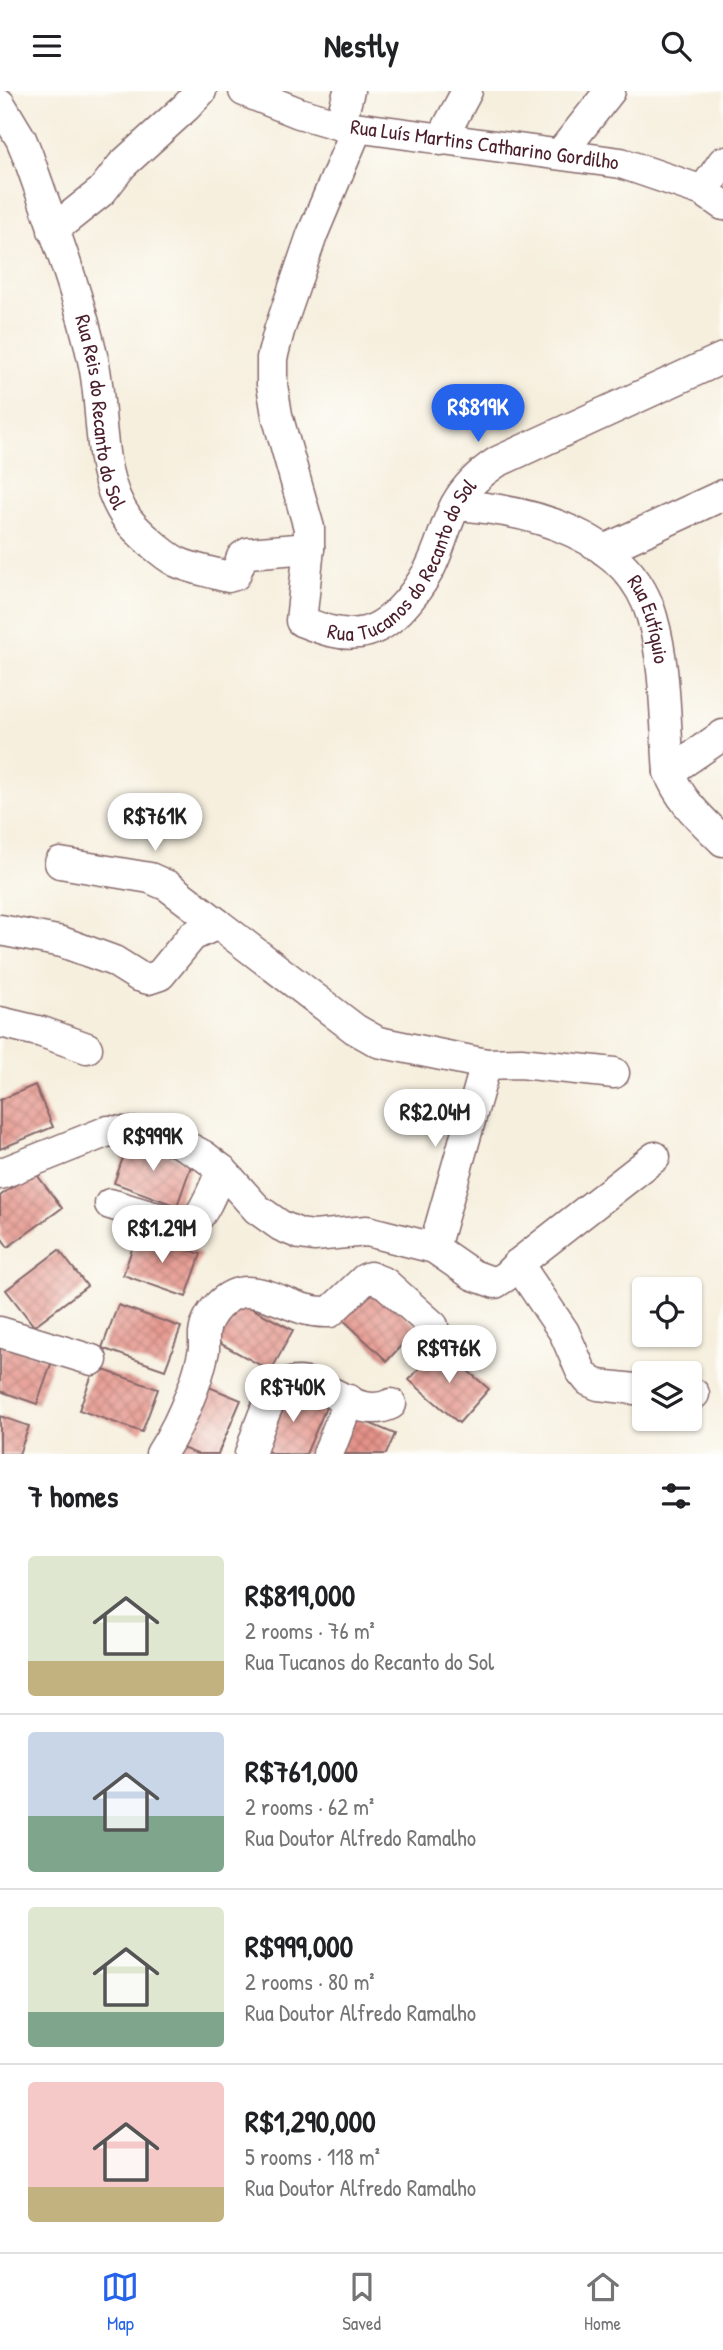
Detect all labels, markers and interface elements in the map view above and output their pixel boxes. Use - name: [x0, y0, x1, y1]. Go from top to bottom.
- text: Nestly: [324, 24, 399, 67]
- icon: menu: [28, 27, 66, 65]
- icon: search: [657, 27, 695, 65]
- street label: Rua Luís Martins Catharino Gordilho: [349, 112, 621, 177]
- street label: Rua Reis do Recanto do Sol: [68, 311, 134, 515]
- pin: R$819K: [421, 385, 535, 444]
- text: R$819K: [448, 391, 508, 422]
- street label: Rua Tucanos do Recanto do Sol: [325, 472, 483, 648]
- street label: Rua Eutíquio: [621, 569, 676, 665]
- pin: R$761K: [98, 793, 212, 853]
- text: R$761K: [123, 800, 187, 831]
- pin: R$2.04M: [370, 1089, 500, 1149]
- text: R$2.04M: [400, 1096, 470, 1127]
- pin: R$999K: [96, 1114, 210, 1173]
- text: R$999K: [123, 1120, 183, 1151]
- pin: R$1.29M: [97, 1205, 227, 1265]
- text: R$1.29M: [128, 1212, 196, 1243]
- map controls: [632, 1277, 702, 1431]
- button: locate: [632, 1277, 702, 1347]
- pin: R$976K: [392, 1325, 506, 1385]
- text: R$976K: [417, 1332, 481, 1363]
- button: layers: [632, 1361, 702, 1431]
- pin: R$740K: [236, 1365, 350, 1424]
- text: R$740K: [261, 1371, 325, 1402]
- text: 7 homes: [28, 1476, 118, 1516]
- icon: filters: [657, 1477, 695, 1515]
- text: R$819,000: [245, 1575, 355, 1615]
- icon: home: [84, 1584, 168, 1668]
- text: 2 rooms · 76 m²: [245, 1615, 375, 1646]
- text: Rua Tucanos do Recanto do Sol: [245, 1646, 494, 1677]
- text: R$761,000: [245, 1751, 358, 1791]
- icon: home: [84, 1760, 168, 1844]
- text: 2 rooms · 62 m²: [245, 1791, 374, 1822]
- text: Rua Doutor Alfredo Ramalho: [245, 1822, 476, 1853]
- text: R$999,000: [245, 1926, 353, 1966]
- icon: home: [84, 1935, 168, 2019]
- text: 2 rooms · 80 m²: [245, 1966, 375, 1997]
- text: Rua Doutor Alfredo Ramalho: [245, 1997, 476, 2028]
- text: R$1,290,000: [245, 2101, 376, 2141]
- icon: home: [84, 2110, 168, 2194]
- text: 5 rooms · 118 m²: [245, 2141, 380, 2172]
- text: Rua Doutor Alfredo Ramalho: [245, 2172, 476, 2203]
- tab: Map: [101, 2268, 139, 2336]
- tab: Saved: [342, 2268, 381, 2336]
- tab: Home: [584, 2268, 622, 2336]

